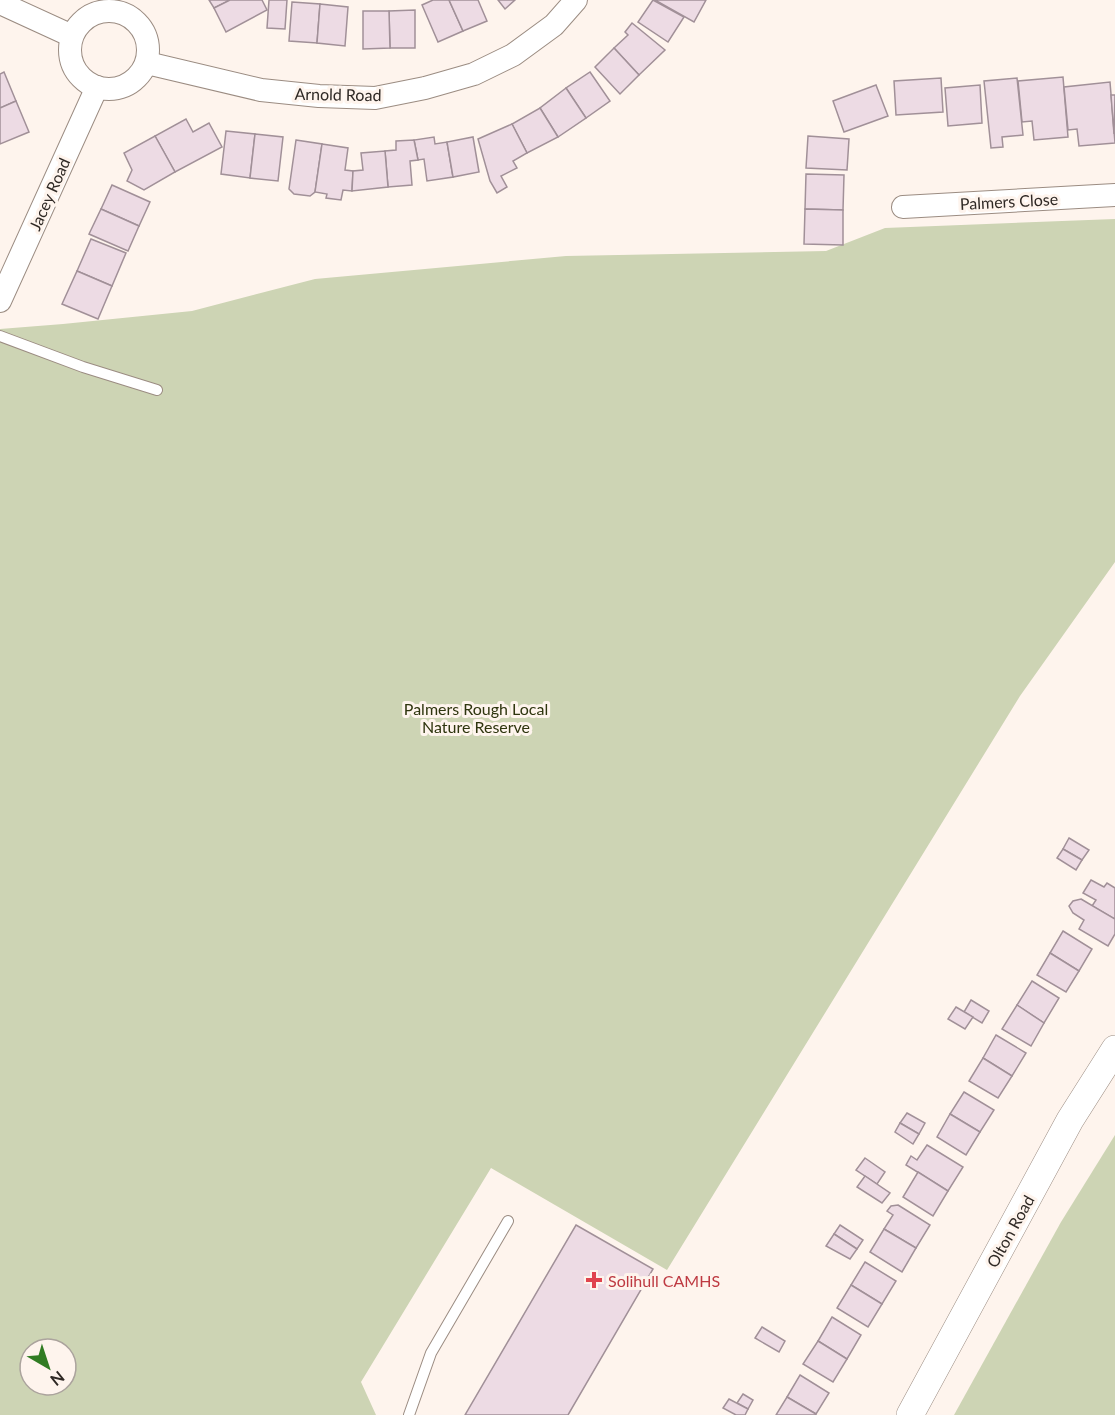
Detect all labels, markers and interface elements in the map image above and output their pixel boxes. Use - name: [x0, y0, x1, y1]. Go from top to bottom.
- street label: Arnold Road: [294, 84, 382, 104]
- street label: Jacey Road: [25, 155, 73, 233]
- street label: Palmers Close: [959, 189, 1059, 213]
- park label: Palmers Rough Local Nature Reserve: [404, 699, 548, 736]
- street label: Olton Road: [982, 1192, 1038, 1270]
- marker: Solihull CAMHS: [585, 1271, 603, 1289]
- place label: Solihull CAMHS: [608, 1271, 720, 1290]
- north arrow: [18, 1337, 78, 1397]
- text: N: [47, 1368, 69, 1390]

